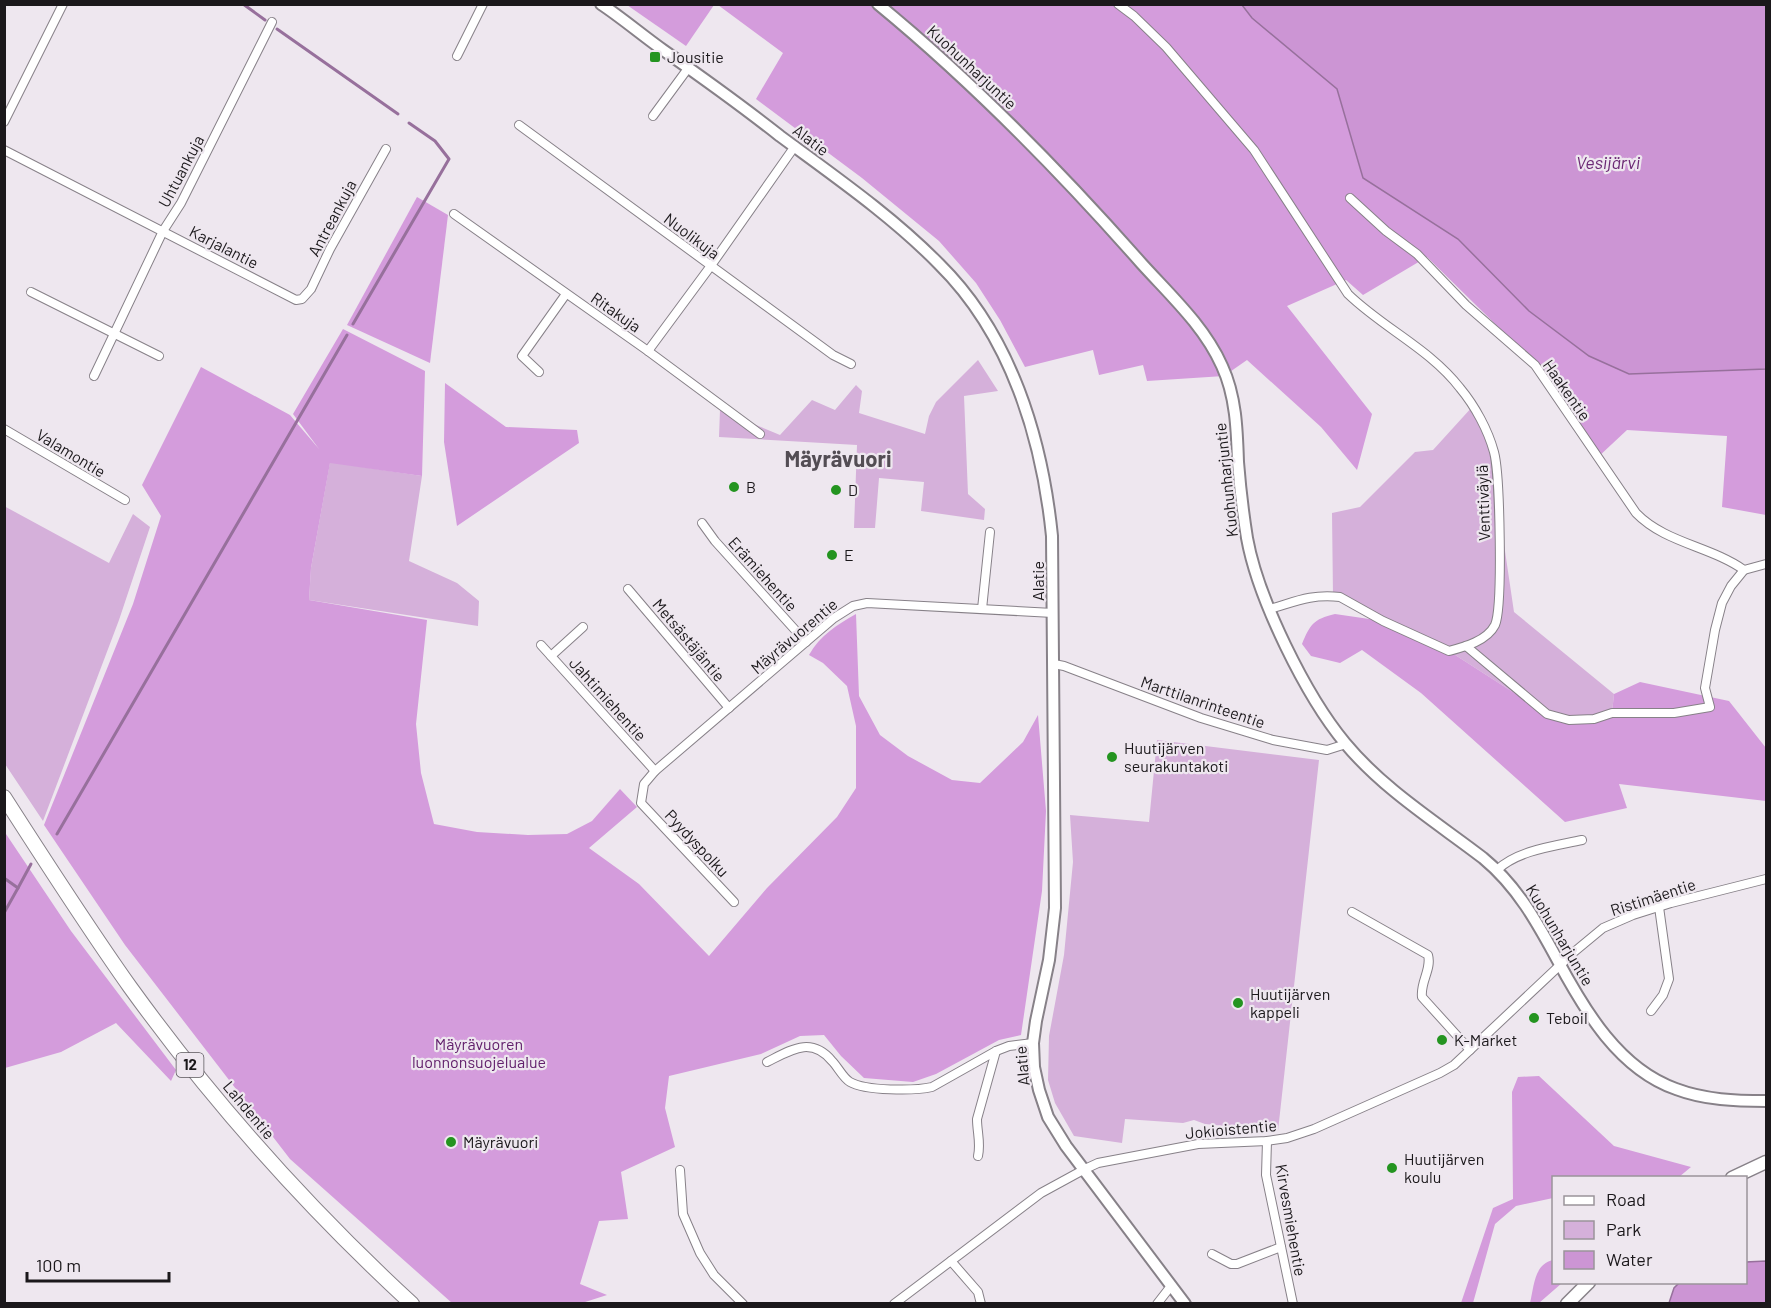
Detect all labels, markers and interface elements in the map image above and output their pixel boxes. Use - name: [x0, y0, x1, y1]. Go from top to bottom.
- street label: Kuohunharjuntie: [924, 20, 1021, 113]
- place label: Jousitie: [667, 47, 724, 66]
- marker: Jousitie: [648, 50, 662, 64]
- street label: Alatie: [790, 120, 833, 159]
- street label: Uhtuankuja: [154, 131, 207, 210]
- water label: Vesijärvi: [1576, 151, 1641, 173]
- street label: Antreankuja: [303, 176, 360, 259]
- street label: Nuolikuja: [661, 209, 724, 263]
- street label: Karjalantie: [187, 221, 262, 272]
- street label: Ritakuja: [588, 288, 645, 336]
- street label: Haakentie: [1540, 356, 1595, 424]
- street label: Kuohunharjuntie: [1210, 422, 1241, 538]
- street label: Valamontie: [33, 424, 109, 481]
- district label: Mäyrävuori: [784, 445, 892, 471]
- street label: Venttiväylä: [1472, 465, 1493, 541]
- place label: B: [746, 477, 756, 496]
- marker: B: [727, 480, 741, 494]
- place label: D: [848, 480, 858, 499]
- marker: D: [829, 483, 843, 497]
- street label: Erämiehentie: [725, 533, 802, 615]
- place label: E: [844, 545, 854, 564]
- marker: E: [825, 548, 839, 562]
- street label: Alatie: [1028, 561, 1047, 601]
- street label: Metsästäjäntie: [649, 594, 730, 685]
- street label: Mäyrävuorentie: [747, 594, 841, 677]
- street label: Jahtimiehentie: [566, 653, 651, 744]
- street label: Marttilanrinteentie: [1139, 671, 1268, 732]
- place label: Huutijärven seurakuntakoti: [1124, 738, 1228, 775]
- marker: Huutijärven seurakuntakoti: [1105, 750, 1119, 764]
- street label: Pyydyspolku: [661, 805, 733, 880]
- street label: Ristimäentie: [1608, 874, 1698, 919]
- street label: Kuohunharjuntie: [1523, 881, 1598, 989]
- place label: Huutijärven kappeli: [1250, 984, 1330, 1021]
- marker: Huutijärven kappeli: [1231, 996, 1245, 1010]
- place label: Teboil: [1546, 1008, 1588, 1027]
- marker: Teboil: [1527, 1011, 1541, 1025]
- place label: K-Market: [1454, 1030, 1517, 1049]
- marker: K-Market: [1435, 1033, 1449, 1047]
- park label: Mäyrävuoren luonnonsuojelualue: [412, 1034, 546, 1071]
- street label: Alatie: [1010, 1045, 1033, 1087]
- road number: 12: [176, 1053, 204, 1077]
- street label: Lahdentie: [220, 1077, 279, 1143]
- street label: Jokioistentie: [1184, 1115, 1277, 1142]
- place label: Mäyrävuori: [463, 1132, 538, 1151]
- marker: Mäyrävuori: [444, 1135, 458, 1149]
- place label: Huutijärven koulu: [1404, 1149, 1484, 1186]
- marker: Huutijärven koulu: [1385, 1161, 1399, 1175]
- street label: Kirvesmiehentie: [1272, 1162, 1311, 1277]
- legend: [1552, 1176, 1747, 1284]
- text: Road: [1606, 1188, 1646, 1210]
- text: Park: [1606, 1218, 1641, 1240]
- scale bar: [27, 1245, 170, 1283]
- text: Water: [1606, 1248, 1653, 1270]
- text: 100 m: [36, 1254, 81, 1276]

